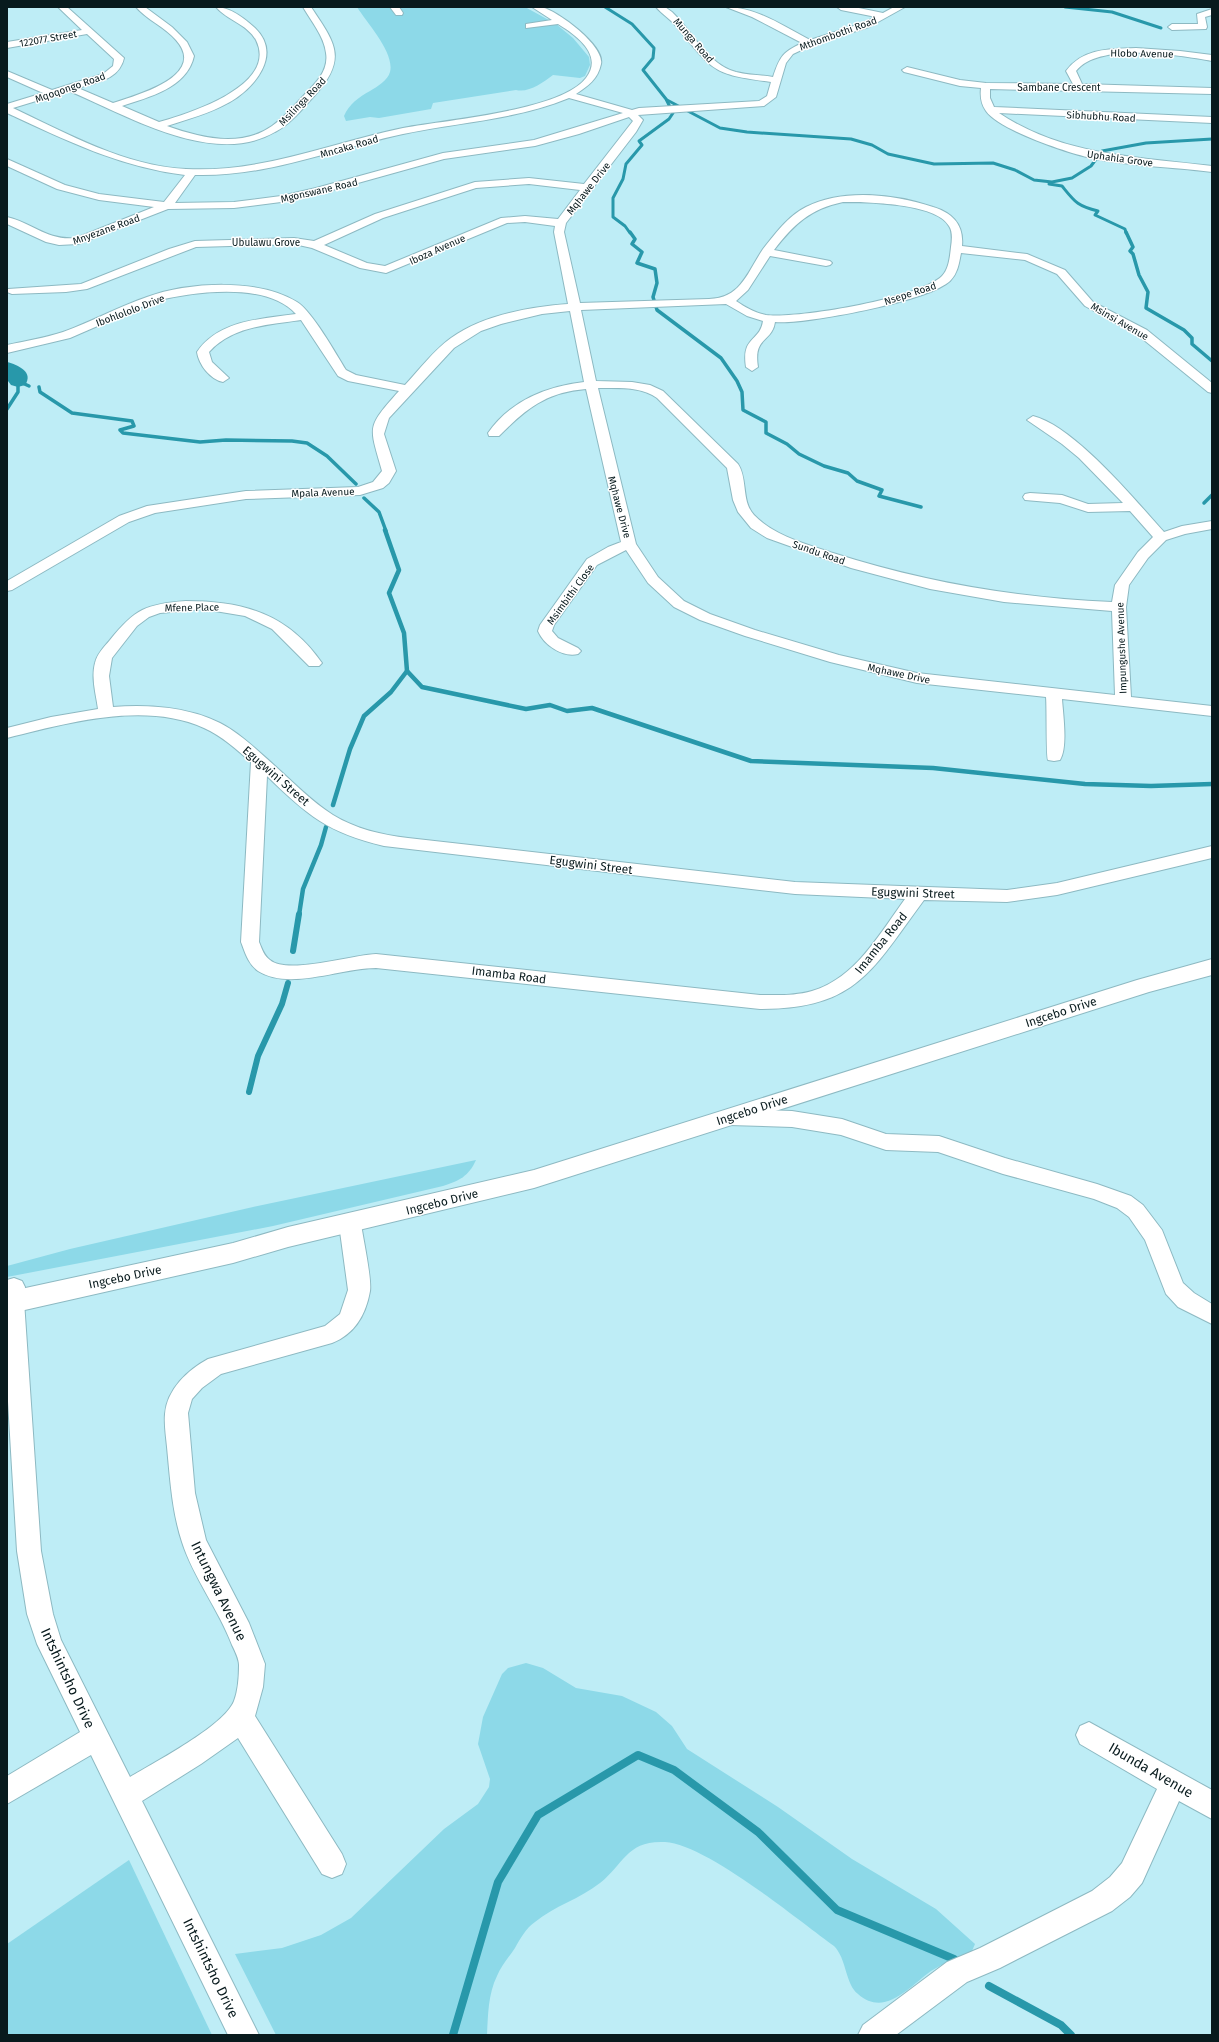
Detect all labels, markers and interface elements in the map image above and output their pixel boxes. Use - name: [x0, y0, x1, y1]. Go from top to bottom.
- street label: Mthombothi Road: [798, 14, 879, 54]
- street label: Munga Road: [670, 16, 716, 66]
- street label: 122077 Street: [18, 28, 78, 50]
- street label: Hlobo Avenue: [1110, 47, 1174, 61]
- street label: Mqoqongo Road: [33, 70, 107, 106]
- street label: Msilinga Road: [277, 75, 329, 129]
- street label: Sambane Crescent: [1017, 82, 1101, 94]
- street label: Sibhubhu Road: [1066, 109, 1136, 125]
- street label: Mncaka Road: [319, 133, 380, 161]
- street label: Uphahla Grove: [1086, 148, 1154, 170]
- street label: Mqhawe Drive: [564, 160, 613, 217]
- street label: Mgonswane Road: [280, 176, 359, 206]
- street label: Mnyezane Road: [71, 212, 142, 248]
- street label: Iboza Avenue: [407, 232, 467, 268]
- street label: Ubulawu Grove: [232, 237, 300, 249]
- street label: Nsepe Road: [883, 280, 938, 308]
- street label: Ibohlololo Drive: [94, 292, 167, 330]
- street label: Msinsi Avenue: [1089, 301, 1150, 343]
- street label: Mqhawe Drive: [605, 475, 633, 540]
- street label: Mpala Avenue: [291, 486, 355, 500]
- street label: Sundu Road: [791, 538, 846, 568]
- street label: Msimbithi Close: [545, 562, 597, 627]
- street label: Mfene Place: [165, 602, 219, 614]
- street label: Impungushe Avenue: [1114, 602, 1130, 694]
- street label: Mqhawe Drive: [866, 661, 931, 686]
- street label: Egugwini Street: [240, 743, 313, 809]
- street label: Egugwini Street: [549, 853, 634, 877]
- street label: Egugwini Street: [871, 885, 956, 901]
- street label: Imamba Road: [852, 909, 910, 977]
- street label: Imamba Road: [471, 963, 547, 987]
- street label: Ingcebo Drive: [1024, 994, 1098, 1030]
- street label: Ingcebo Drive: [715, 1092, 789, 1128]
- street label: Ingcebo Drive: [404, 1186, 480, 1218]
- street label: Ingcebo Drive: [87, 1262, 163, 1292]
- street label: Intungwa Avenue: [187, 1539, 250, 1644]
- street label: Intshintsho Drive: [37, 1625, 98, 1731]
- street label: Ibunda Avenue: [1105, 1739, 1196, 1802]
- street label: Intshintsho Drive: [179, 1916, 242, 2021]

